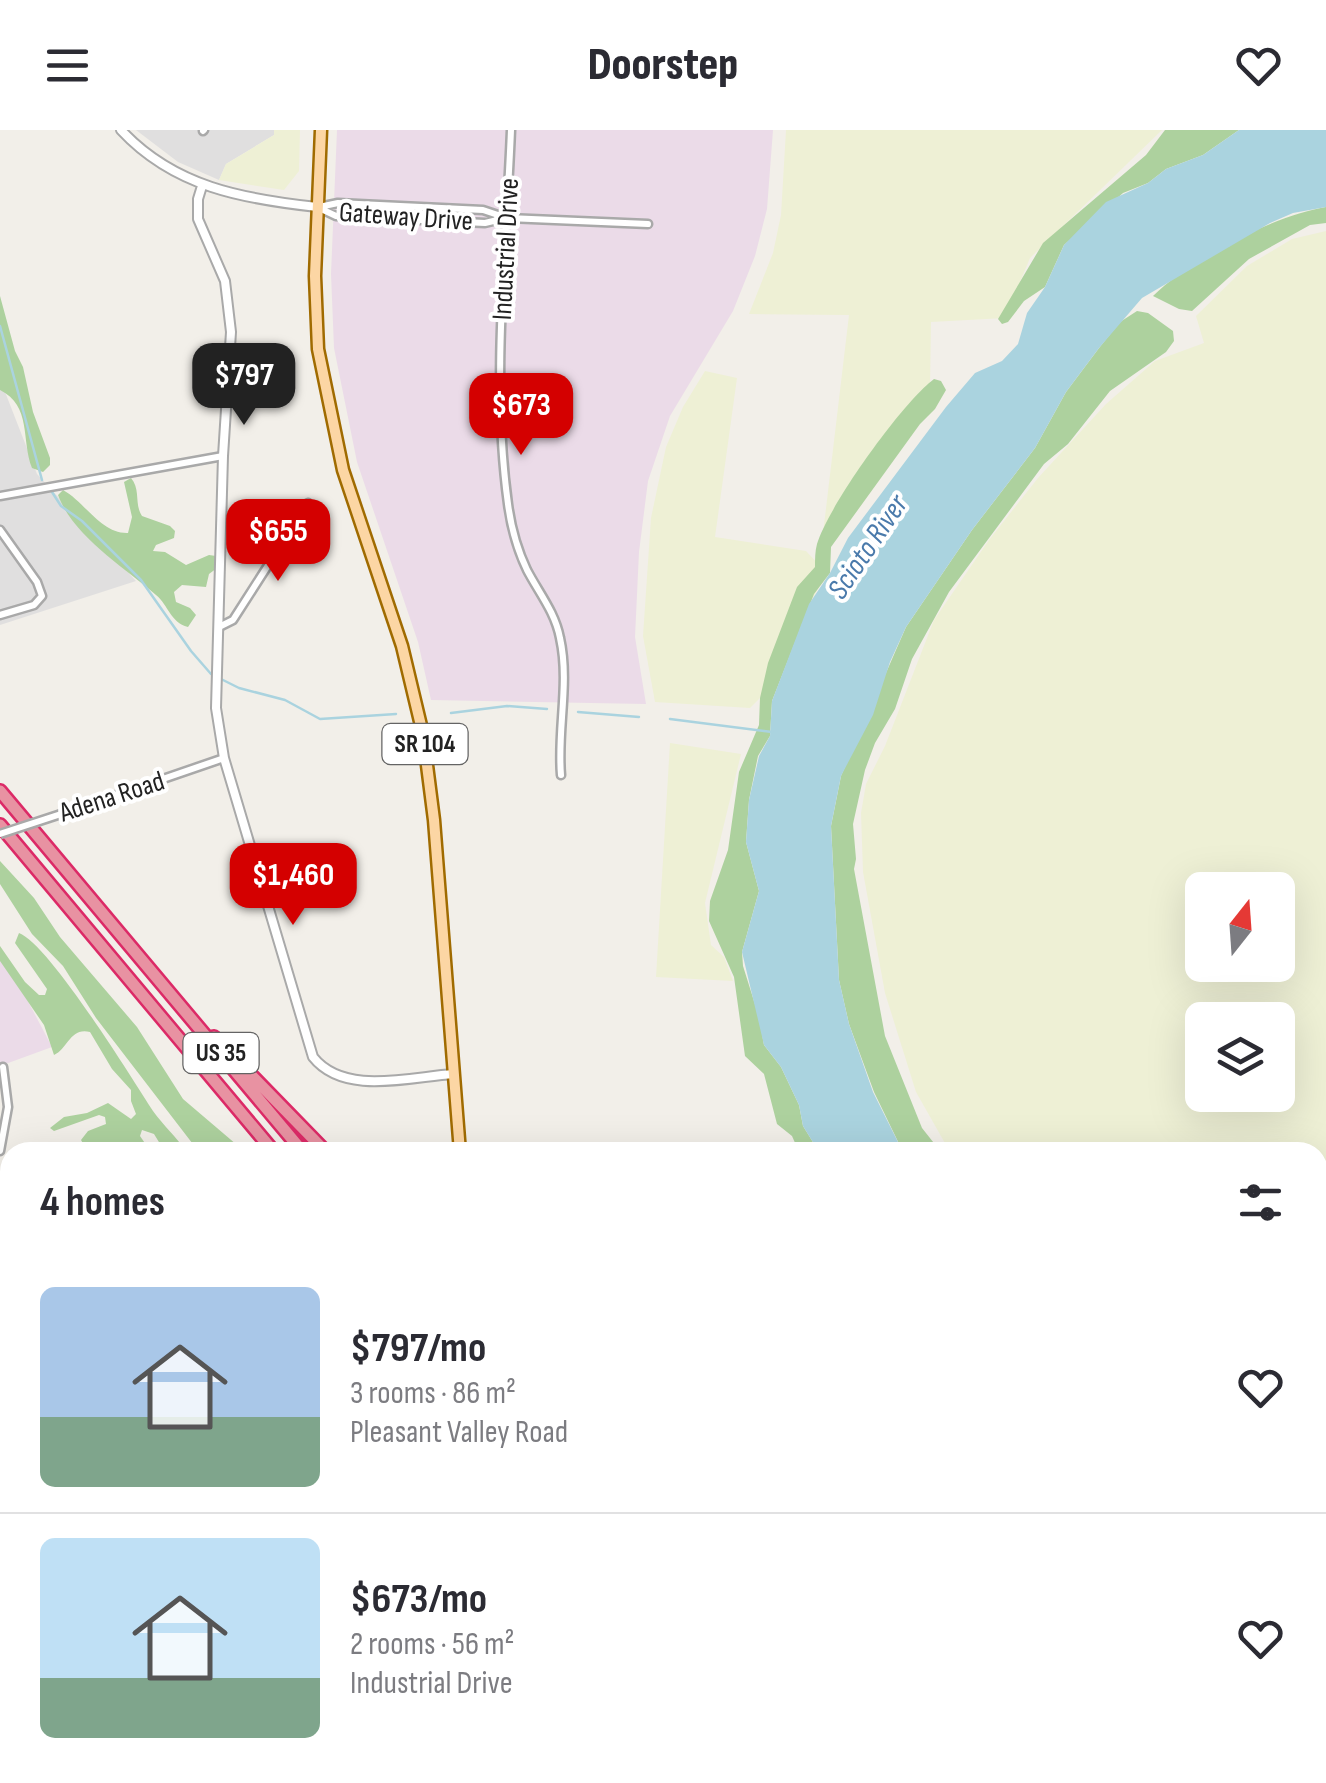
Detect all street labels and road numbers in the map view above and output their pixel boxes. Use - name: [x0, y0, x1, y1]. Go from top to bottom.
- street label: Industrial Drive: [486, 177, 526, 321]
- street label: Gateway Drive: [338, 196, 474, 238]
- road number: SR 104: [382, 724, 468, 764]
- street label: Adena Road: [54, 765, 169, 830]
- road number: US 35: [184, 1033, 258, 1073]

